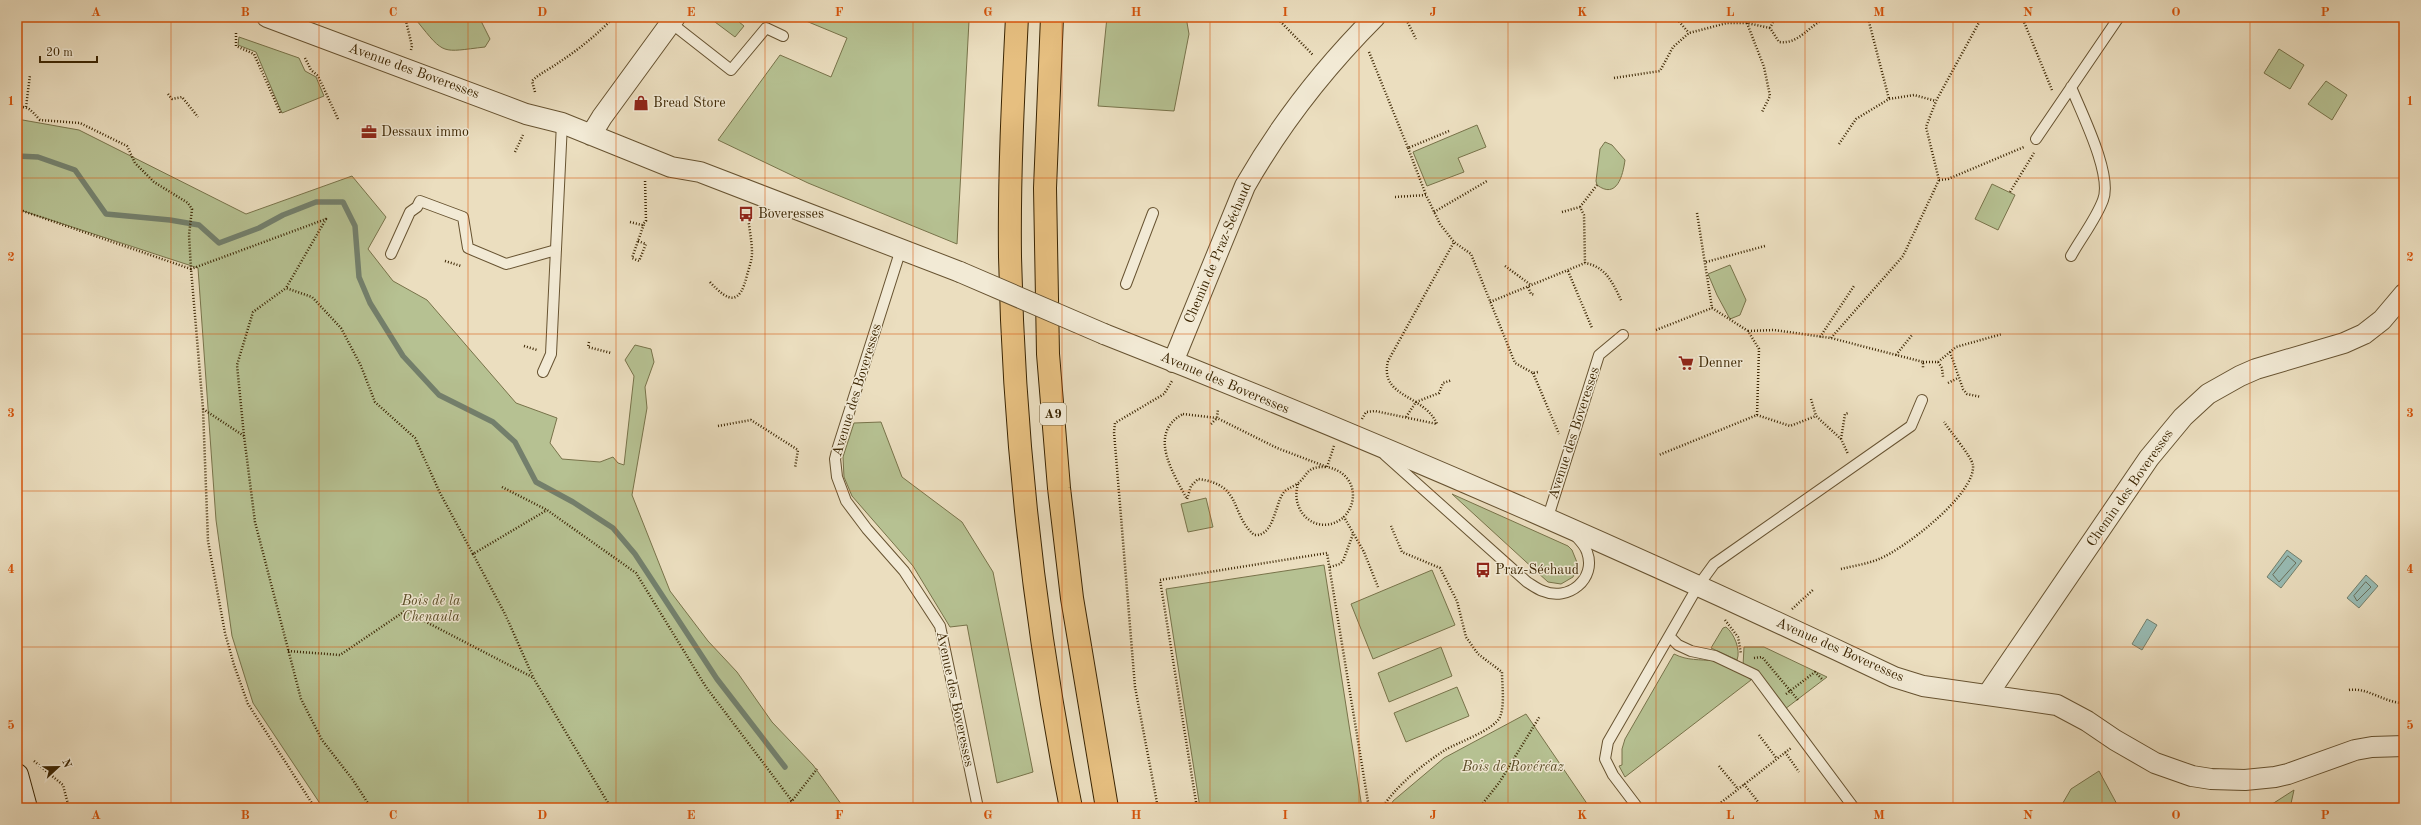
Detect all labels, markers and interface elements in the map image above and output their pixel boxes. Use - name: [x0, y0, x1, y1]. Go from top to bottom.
- text: A: [91, 6, 101, 19]
- text: B: [240, 6, 250, 19]
- text: C: [389, 6, 397, 19]
- text: D: [537, 6, 547, 19]
- text: E: [687, 6, 696, 19]
- text: F: [835, 6, 844, 19]
- text: G: [983, 6, 993, 19]
- text: H: [1131, 6, 1142, 19]
- text: I: [1282, 6, 1288, 19]
- text: J: [1429, 6, 1437, 19]
- text: K: [1577, 6, 1587, 19]
- text: L: [1726, 6, 1735, 19]
- text: M: [1873, 6, 1885, 19]
- text: N: [2023, 6, 2033, 19]
- text: O: [2171, 6, 2181, 19]
- text: P: [2320, 6, 2330, 19]
- scale bar: [40, 38, 97, 64]
- street label: Avenue des Boveresses: [347, 41, 481, 101]
- text: 20 m: [46, 47, 73, 59]
- shop icon: Bread Store: [632, 94, 650, 112]
- text: 1: [7, 95, 15, 108]
- text: 1: [2406, 95, 2414, 108]
- place label: Bread Store: [653, 96, 726, 110]
- office icon: Dessaux immo: [360, 123, 378, 141]
- place label: Dessaux immo: [381, 125, 469, 139]
- street label: Chemin de Praz-Séchaud: [1182, 181, 1254, 325]
- bus stop icon: Boveresses: [737, 205, 755, 223]
- place label: Boveresses: [758, 207, 824, 221]
- text: 2: [7, 251, 15, 264]
- text: 2: [2406, 251, 2414, 264]
- street label: Avenue des Boveresses: [830, 322, 884, 458]
- street label: Avenue des Boveresses: [1159, 350, 1291, 416]
- supermarket icon: Denner: [1677, 354, 1695, 372]
- place label: Denner: [1698, 356, 1743, 370]
- street label: Avenue des Boveresses: [1546, 365, 1602, 501]
- road number: A9: [1040, 403, 1066, 425]
- text: 3: [7, 407, 15, 420]
- text: 3: [2406, 407, 2414, 420]
- street label: Chemin des Boveresses: [2084, 427, 2176, 549]
- bus stop icon: Praz-Séchaud: [1474, 561, 1492, 579]
- text: 4: [7, 563, 15, 576]
- place label: Praz-Séchaud: [1495, 563, 1579, 577]
- text: 4: [2406, 563, 2414, 576]
- park label: Bois de la Chenaula: [400, 594, 461, 624]
- street label: Avenue des Boveresses: [1774, 616, 1906, 684]
- street label: Avenue des Boveresses: [934, 630, 976, 768]
- text: 5: [7, 719, 15, 732]
- text: 5: [2406, 719, 2414, 732]
- north arrow: [38, 747, 78, 787]
- text: N: [59, 758, 73, 770]
- park label: Bois de Rovéréaz: [1461, 760, 1564, 774]
- text: A: [91, 809, 101, 822]
- text: B: [240, 809, 250, 822]
- text: C: [389, 809, 397, 822]
- text: D: [537, 809, 547, 822]
- text: E: [687, 809, 696, 822]
- text: F: [835, 809, 844, 822]
- text: G: [983, 809, 993, 822]
- text: H: [1131, 809, 1142, 822]
- text: I: [1282, 809, 1288, 822]
- text: J: [1429, 809, 1437, 822]
- text: K: [1577, 809, 1587, 822]
- text: L: [1726, 809, 1735, 822]
- text: M: [1873, 809, 1885, 822]
- text: N: [2023, 809, 2033, 822]
- text: O: [2171, 809, 2181, 822]
- text: P: [2320, 809, 2330, 822]

